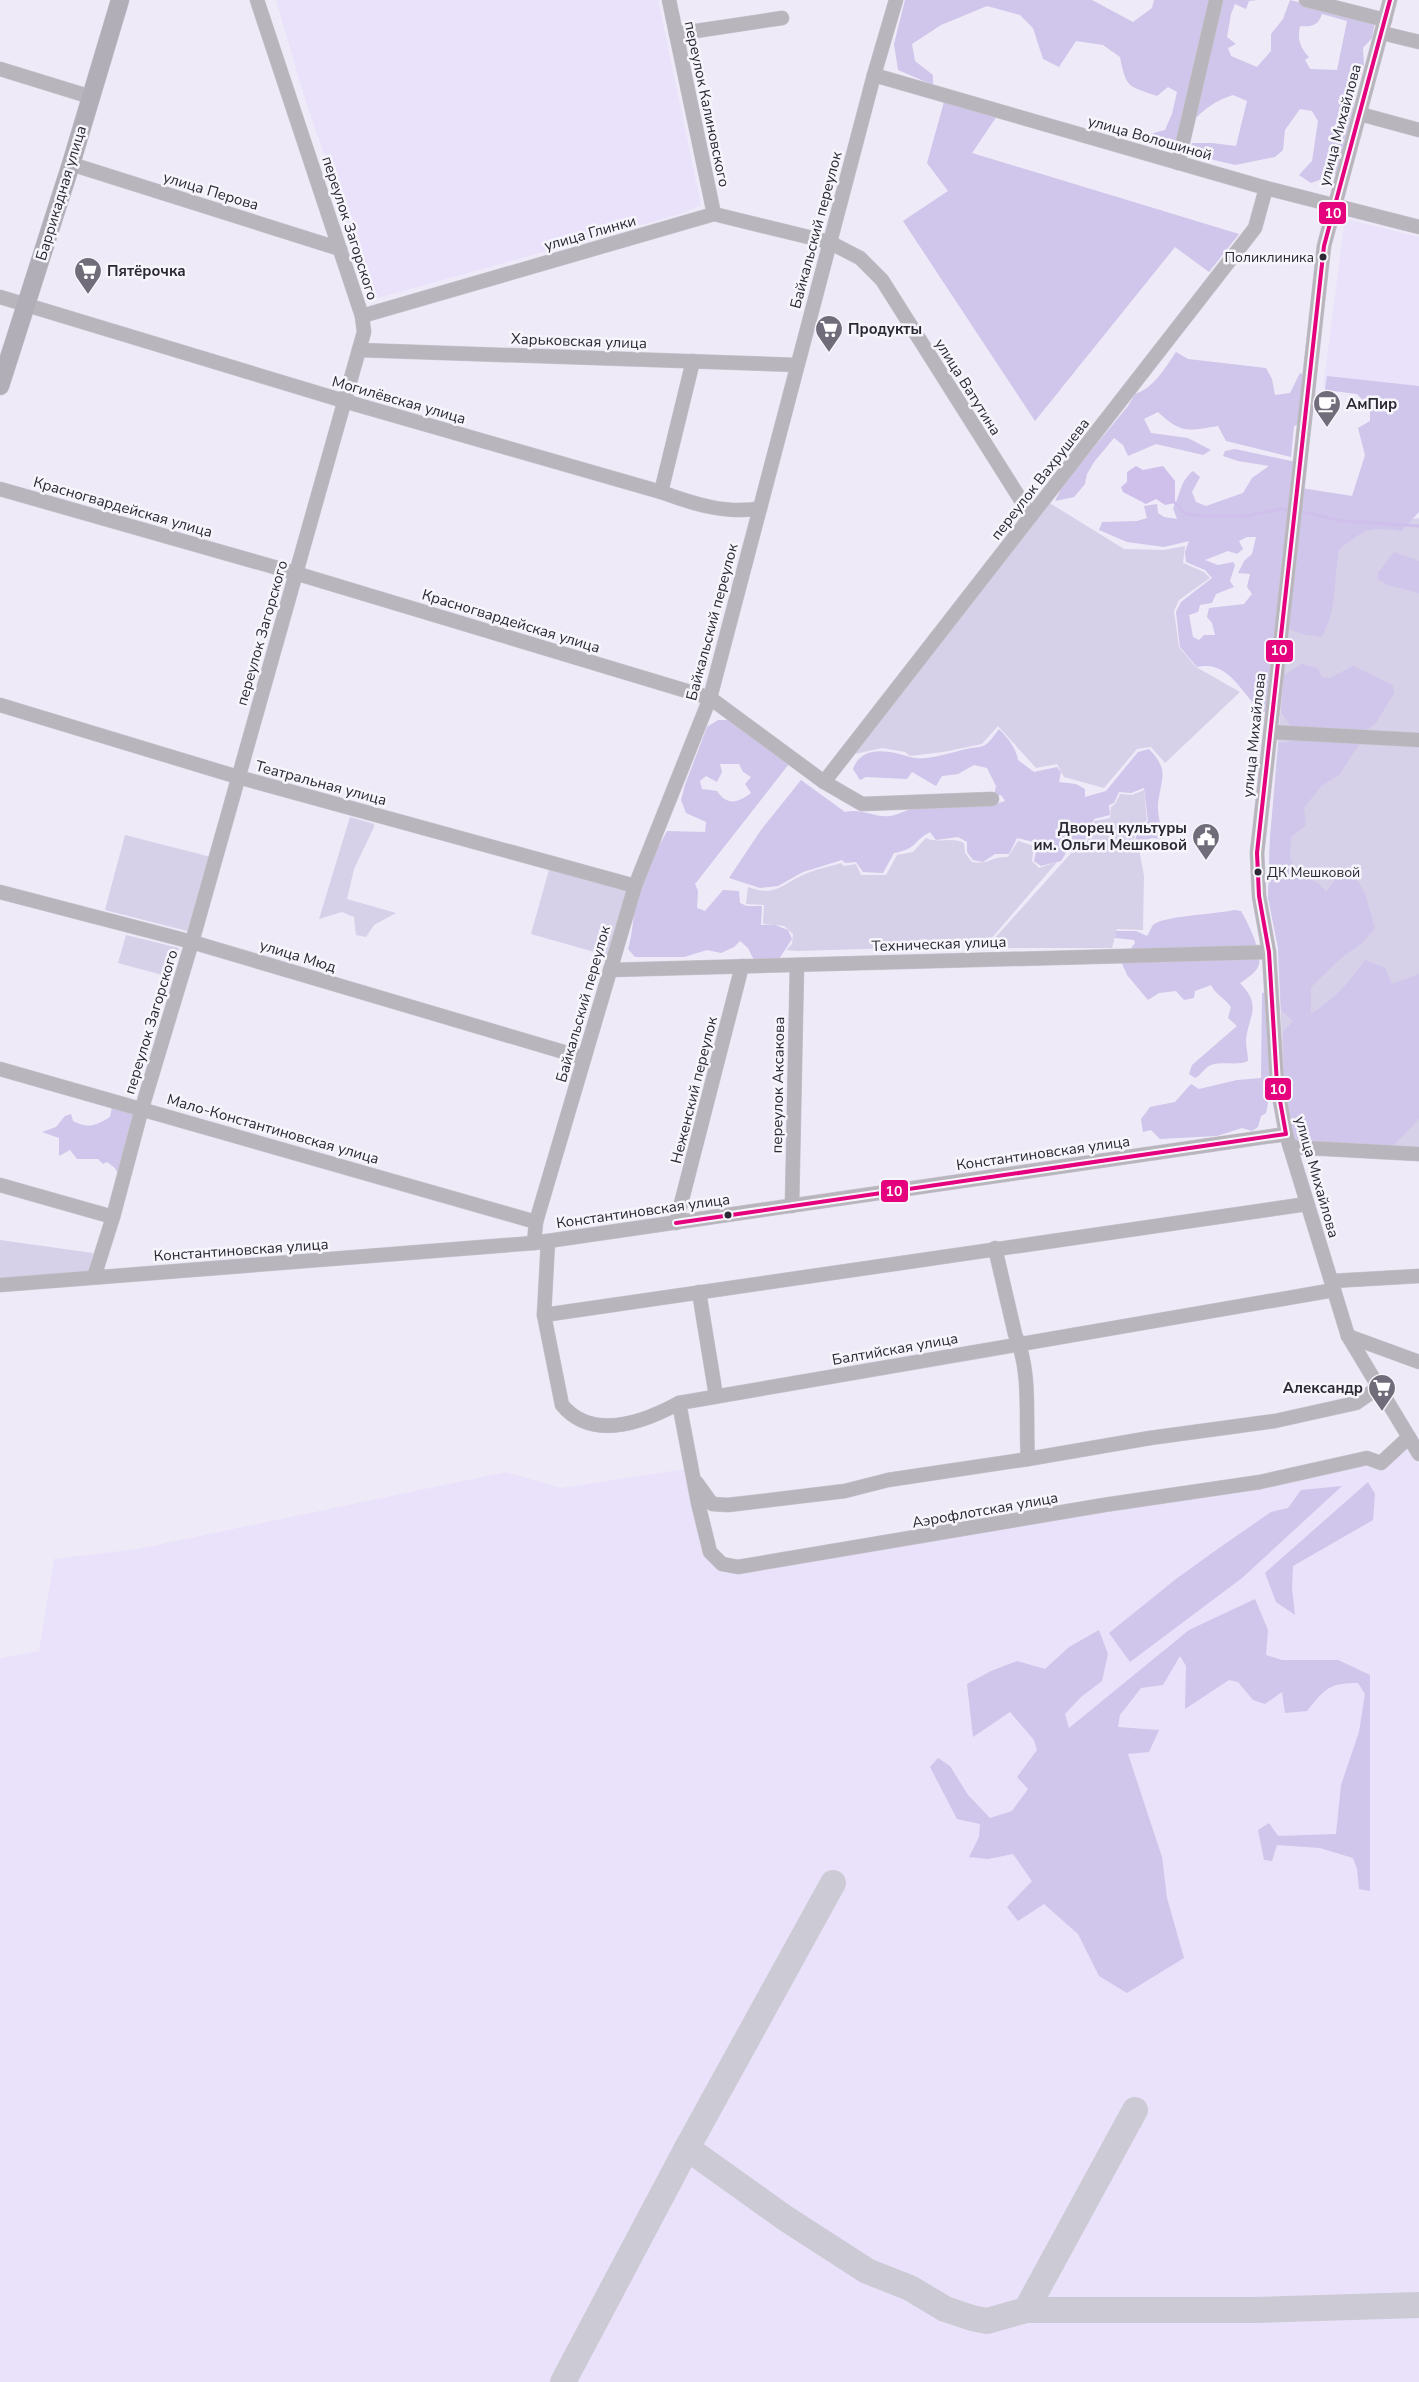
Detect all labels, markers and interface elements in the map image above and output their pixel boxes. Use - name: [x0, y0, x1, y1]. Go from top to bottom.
- street label: переулок Калиновского: [680, 19, 734, 189]
- street label: улица Михайлова: [1314, 62, 1366, 188]
- street label: улица Волошиной: [1086, 111, 1214, 165]
- street label: Баррикадная улица: [31, 123, 91, 263]
- street label: Байкальский переулок: [785, 149, 847, 311]
- street label: переулок Загорского: [317, 153, 383, 303]
- street label: улица Перова: [161, 167, 261, 215]
- line badge: 10: [1318, 201, 1347, 225]
- text: 10: [1325, 204, 1341, 223]
- street label: улица Глинки: [542, 210, 638, 256]
- place label: Поликлиника: [1225, 248, 1314, 267]
- marker: Поликлиника: [1318, 252, 1328, 262]
- supermarket icon: Пятёрочка: [73, 256, 103, 295]
- place label: Пятёрочка: [107, 261, 186, 281]
- supermarket icon: Продукты: [814, 314, 844, 353]
- place label: Продукты: [848, 319, 922, 339]
- street label: Харьковская улица: [511, 329, 647, 353]
- street label: улица Ватутина: [930, 335, 1006, 439]
- street label: Могилёвская улица: [330, 371, 468, 429]
- cafe icon: АмПир: [1312, 389, 1342, 428]
- place label: АмПир: [1346, 394, 1397, 414]
- street label: переулок Вахрушева: [986, 414, 1094, 544]
- street label: Красногвардейская улица: [31, 472, 215, 542]
- street label: Байкальский переулок: [681, 541, 743, 703]
- street label: переулок Загорского: [232, 558, 292, 708]
- street label: Красногвардейская улица: [419, 584, 603, 658]
- line badge: 10: [1265, 639, 1294, 663]
- text: 10: [1271, 641, 1287, 660]
- street label: улица Михайлова: [1237, 672, 1271, 798]
- street label: Театральная улица: [253, 756, 389, 810]
- place label: Дворец культуры им. Ольги Мешковой: [1034, 818, 1187, 855]
- public building icon: Дворец культуры им. Ольги Мешковой: [1191, 822, 1221, 861]
- place label: ДК Мешковой: [1267, 863, 1360, 882]
- marker: ДК Мешковой: [1253, 867, 1263, 877]
- street label: Байкальский переулок: [551, 923, 615, 1085]
- street label: Техническая улица: [871, 932, 1007, 956]
- street label: улица Мюд: [257, 935, 339, 977]
- street label: переулок Загорского: [119, 947, 183, 1097]
- street label: Неженский переулок: [666, 1014, 722, 1166]
- street label: переулок Аксакова: [767, 1016, 789, 1154]
- line badge: 10: [1264, 1077, 1292, 1101]
- text: 10: [1270, 1080, 1286, 1099]
- street label: Мало-Константиновская улица: [165, 1089, 381, 1169]
- street label: улица Михайлова: [1290, 1114, 1344, 1240]
- street label: Константиновская улица: [955, 1131, 1131, 1175]
- line badge: 10: [880, 1179, 909, 1203]
- text: 10: [886, 1182, 902, 1201]
- street label: Константиновская улица: [555, 1189, 731, 1233]
- unlabelled marker: [723, 1210, 733, 1220]
- street label: Константиновская улица: [153, 1234, 329, 1266]
- street label: Балтийская улица: [830, 1328, 960, 1370]
- supermarket icon: Александр: [1367, 1373, 1397, 1412]
- place label: Александр: [1283, 1378, 1363, 1398]
- street label: Аэрофлотская улица: [910, 1487, 1060, 1533]

